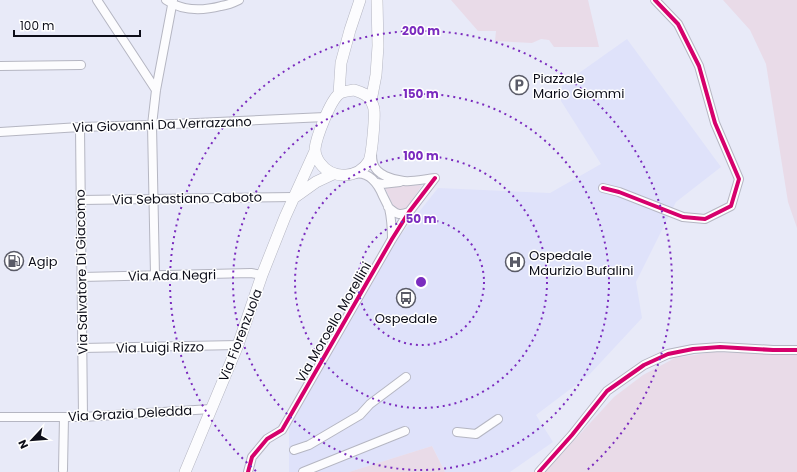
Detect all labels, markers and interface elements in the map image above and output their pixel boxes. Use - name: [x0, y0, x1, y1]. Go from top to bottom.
- scale bar: [14, 12, 140, 38]
- text: 100 m: [20, 17, 54, 34]
- text: 200 m: [402, 22, 440, 39]
- place label: Piazzale Mario Giommi: [533, 69, 624, 103]
- parking icon: Piazzale Mario Giommi: [508, 74, 530, 96]
- text: 150 m: [403, 85, 439, 102]
- street label: Via Giovanni Da Verrazzano: [72, 112, 252, 137]
- text: 100 m: [403, 147, 439, 164]
- street label: Via Sebastiano Caboto: [112, 188, 262, 209]
- street label: Via Salvatore Di Giacomo: [71, 189, 92, 355]
- text: 50 m: [406, 210, 437, 227]
- place label: Ospedale Maurizio Bufalini: [529, 246, 634, 280]
- fuel station icon: Agip: [3, 250, 25, 272]
- hospital icon: Ospedale Maurizio Bufalini: [504, 251, 526, 273]
- place label: Agip: [28, 252, 58, 271]
- street label: Via Moroello Morellini: [291, 258, 376, 386]
- street label: Via Ada Negri: [128, 265, 216, 286]
- centre of rings: [414, 275, 428, 289]
- street label: Via Fiorenzuola: [214, 286, 267, 384]
- bus stop icon: Ospedale: [395, 287, 417, 309]
- place label: Ospedale: [375, 309, 437, 328]
- street label: Via Luigi Rizzo: [116, 337, 204, 358]
- street label: Via Grazia Deledda: [67, 401, 193, 426]
- north arrow: [12, 420, 52, 460]
- text: N: [14, 437, 32, 452]

